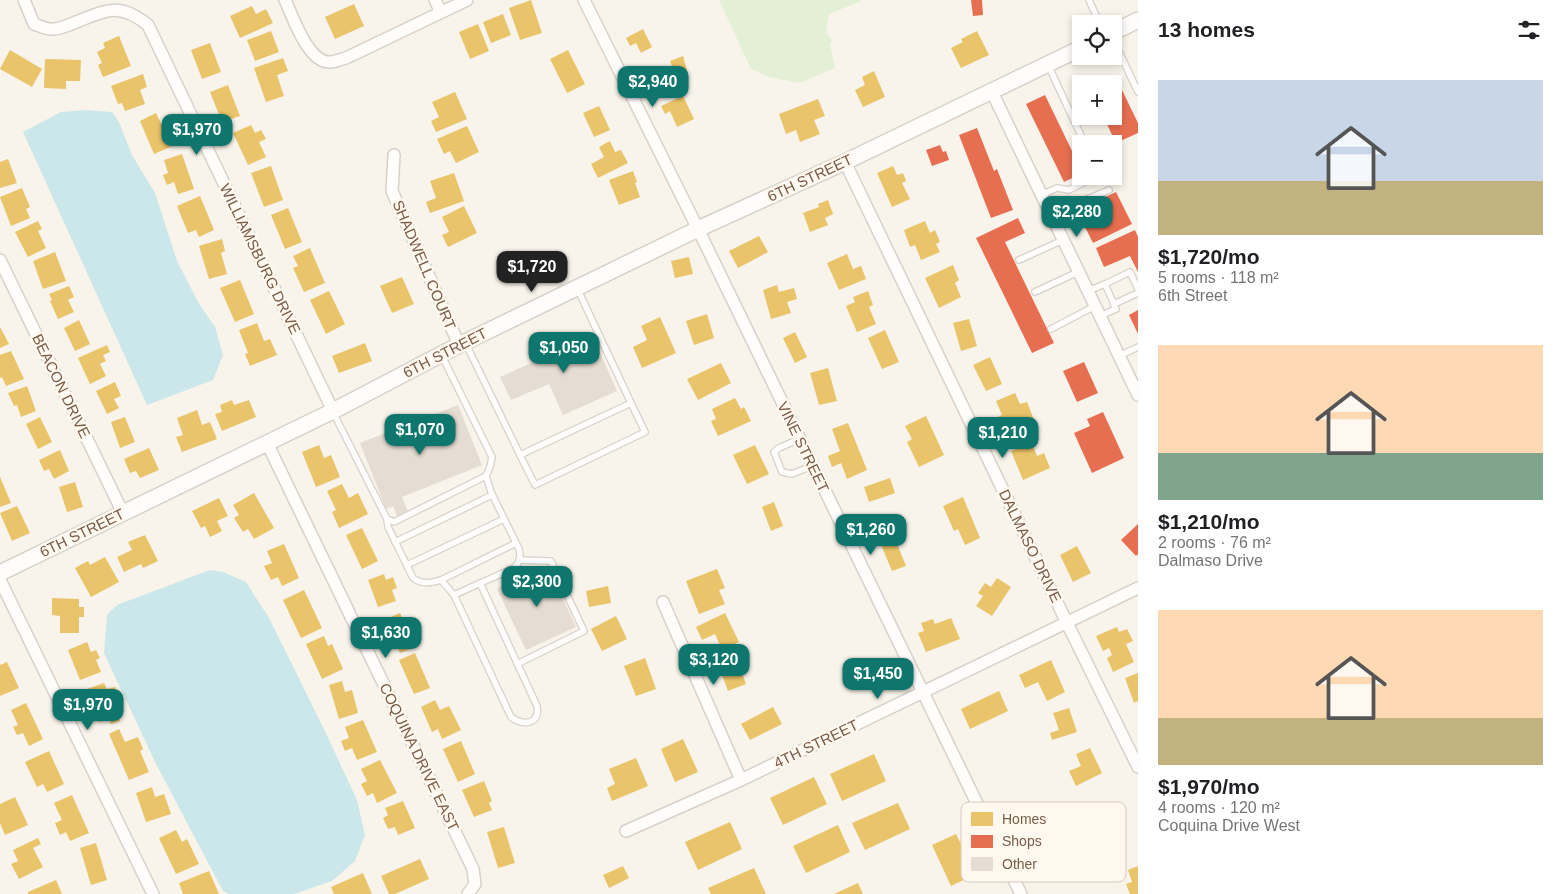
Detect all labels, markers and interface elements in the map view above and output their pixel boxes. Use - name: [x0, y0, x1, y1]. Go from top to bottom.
- map controls: [1072, 15, 1122, 185]
- button: locate: [1072, 15, 1122, 65]
- icon: filters: [1515, 16, 1543, 44]
- text: 13 homes: [1158, 18, 1255, 41]
- pin: $2,940: [612, 66, 694, 108]
- text: $2,940: [629, 73, 677, 90]
- button: +: [1072, 75, 1122, 125]
- icon: home: [1306, 113, 1396, 203]
- pin: $1,970: [156, 114, 238, 156]
- text: $1,970: [173, 121, 221, 138]
- button: −: [1072, 135, 1122, 185]
- street label: 6TH STREET: [765, 150, 855, 205]
- street label: WILLIAMSBURG DRIVE: [217, 181, 304, 337]
- pin: $2,280: [1036, 196, 1118, 238]
- street label: SHADWELL COURT: [389, 197, 459, 332]
- text: $2,280: [1053, 203, 1101, 220]
- text: $1,720/mo: [1158, 245, 1260, 268]
- pin: $1,720: [491, 250, 573, 293]
- text: $1,720: [508, 258, 556, 275]
- text: 5 rooms · 118 m²: [1158, 269, 1279, 286]
- text: 6th Street: [1158, 287, 1227, 304]
- street label: 6TH STREET: [400, 324, 489, 381]
- street label: BEACON DRIVE: [29, 331, 94, 440]
- pin: $1,050: [523, 332, 605, 374]
- text: $1,050: [540, 339, 588, 356]
- icon: home: [1306, 378, 1396, 468]
- street label: VINE STREET: [774, 399, 833, 495]
- pin: $1,070: [379, 414, 461, 456]
- pin: $1,210: [962, 416, 1044, 459]
- text: $1,070: [396, 421, 444, 438]
- text: $1,210: [979, 424, 1027, 441]
- street label: DALMASO DRIVE: [996, 487, 1065, 605]
- street label: 6TH STREET: [37, 505, 127, 560]
- text: $1,210/mo: [1158, 510, 1260, 533]
- pin: $1,260: [830, 514, 912, 556]
- text: $1,260: [847, 521, 895, 538]
- text: 2 rooms · 76 m²: [1158, 534, 1271, 551]
- text: Dalmaso Drive: [1158, 552, 1263, 569]
- pin: $2,300: [496, 566, 578, 608]
- text: $2,300: [513, 573, 561, 590]
- pin: $1,630: [345, 616, 427, 659]
- text: $1,630: [362, 624, 410, 641]
- icon: home: [1306, 643, 1396, 733]
- pin: $3,120: [673, 644, 755, 686]
- text: $3,120: [690, 651, 738, 668]
- pin: $1,450: [837, 658, 919, 700]
- text: $1,450: [854, 665, 902, 682]
- street label: COQUINA DRIVE EAST: [376, 680, 463, 834]
- pin: $1,970: [47, 688, 129, 731]
- text: $1,970: [64, 696, 112, 713]
- street label: 4TH STREET: [771, 716, 861, 771]
- text: $1,970/mo: [1158, 775, 1260, 798]
- text: 4 rooms · 120 m²: [1158, 799, 1280, 816]
- legend: [961, 802, 1126, 882]
- text: Homes: [1002, 811, 1046, 827]
- text: Coquina Drive West: [1158, 817, 1300, 834]
- text: Shops: [1002, 833, 1042, 849]
- text: Other: [1002, 856, 1037, 872]

